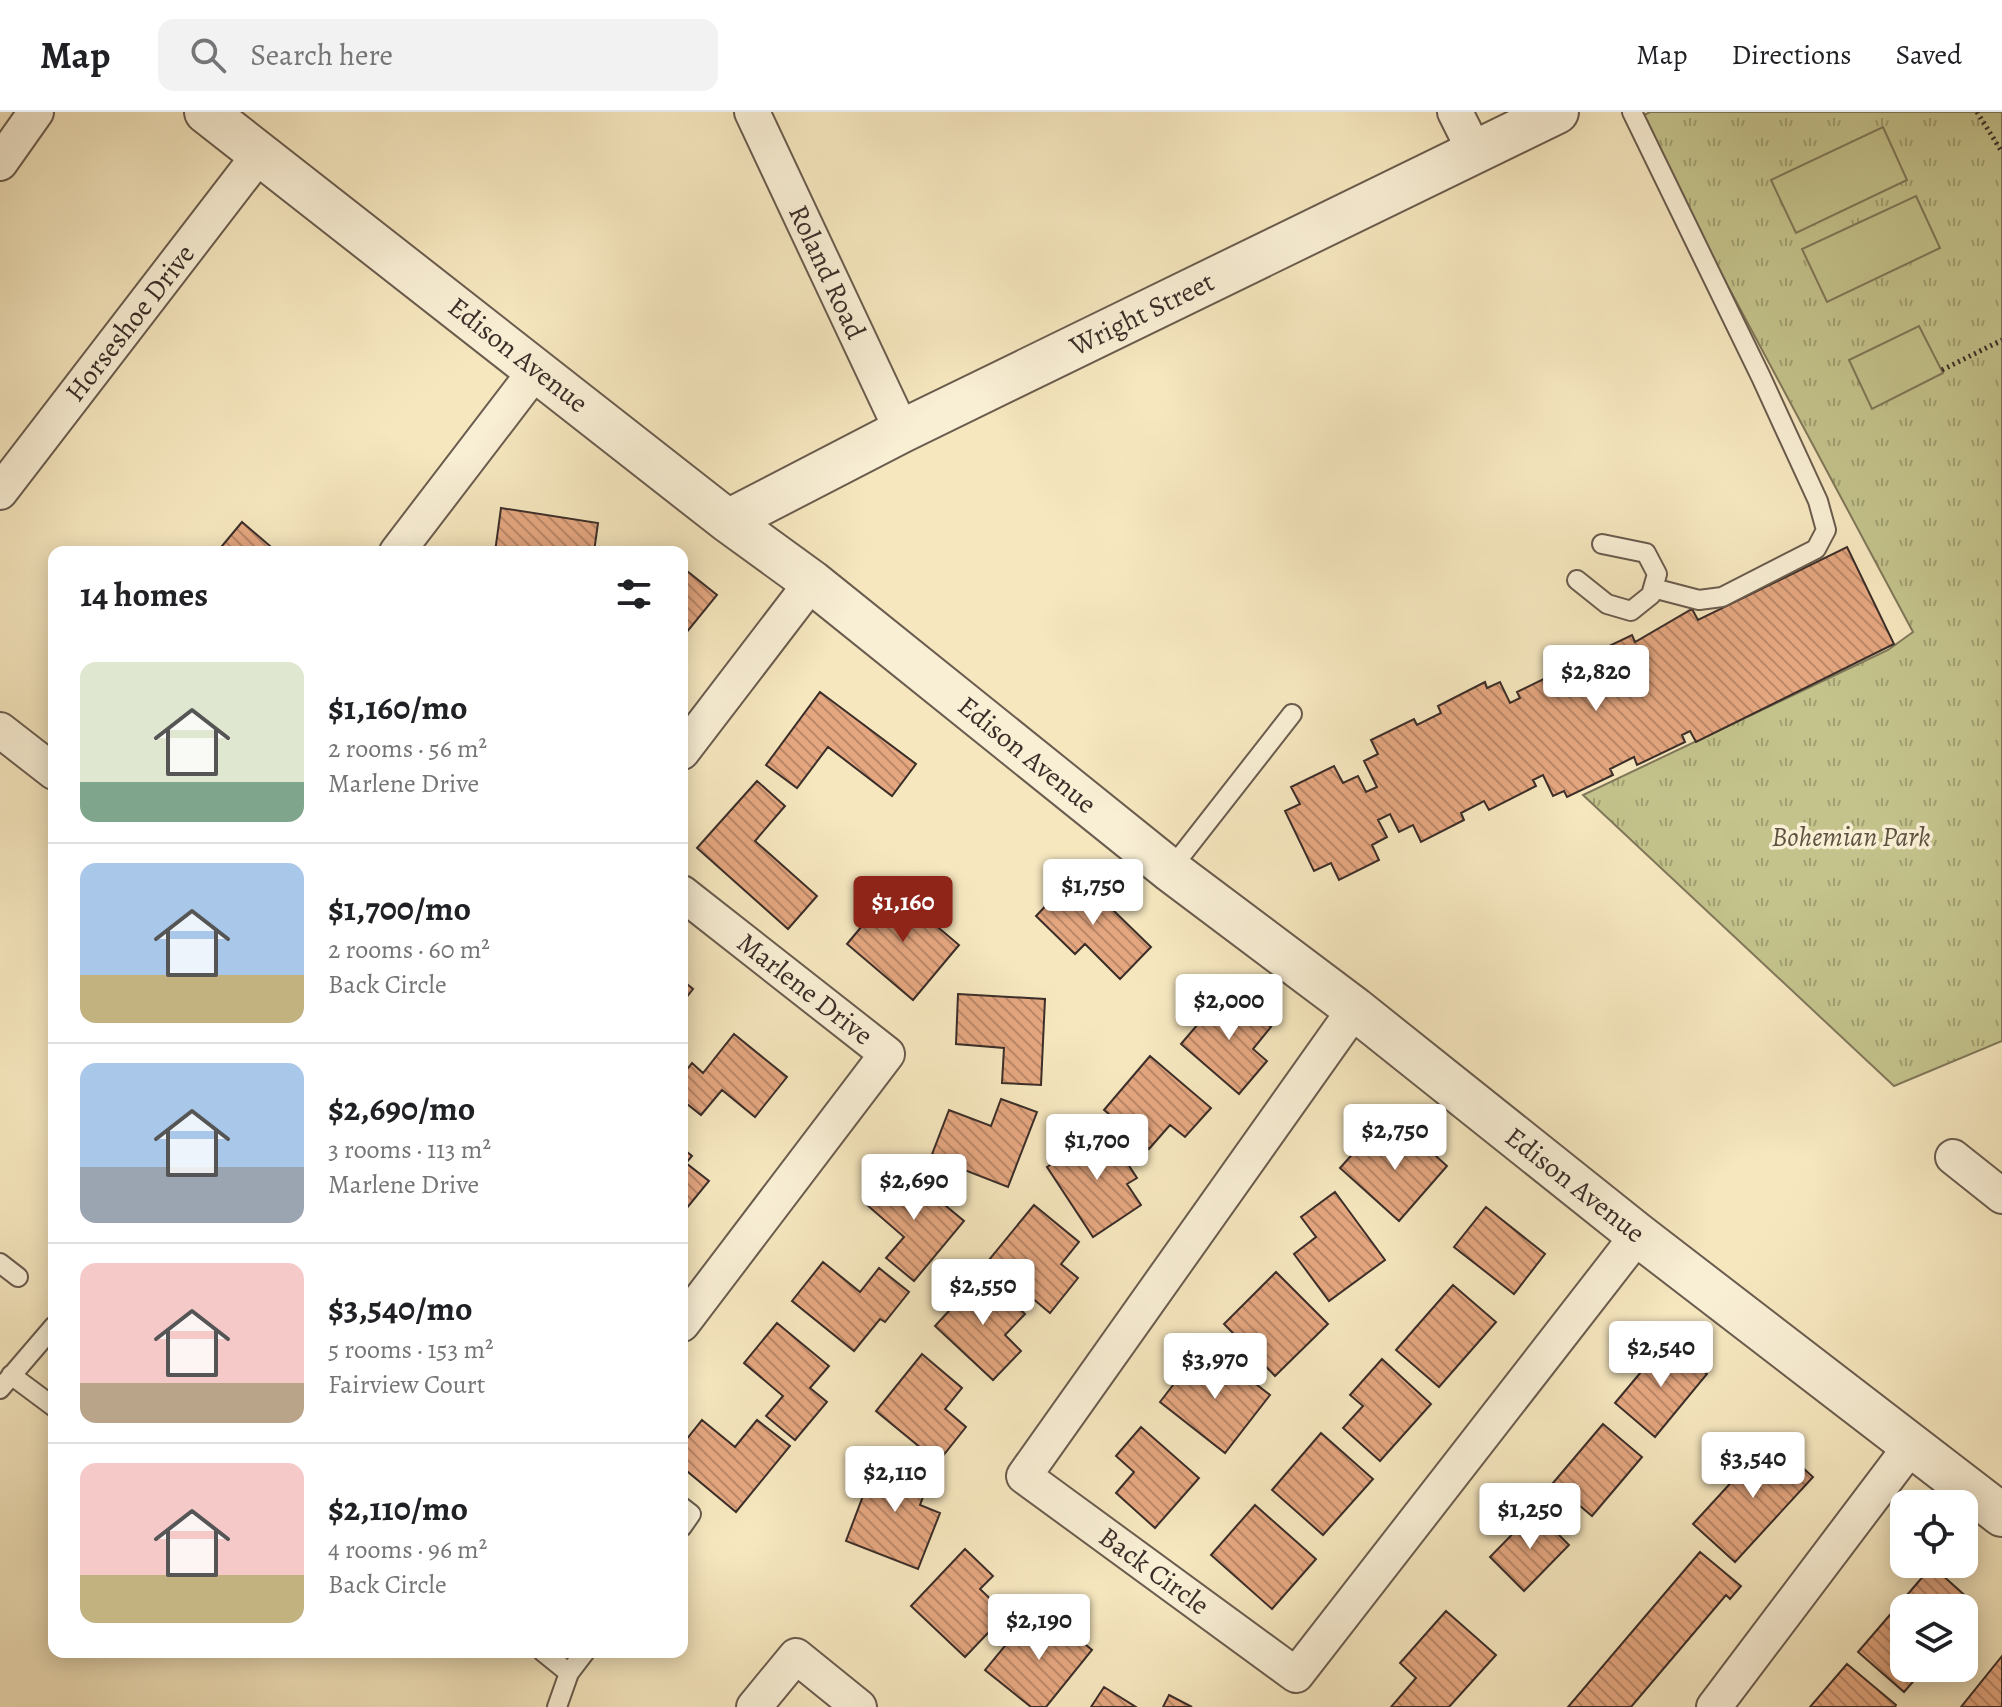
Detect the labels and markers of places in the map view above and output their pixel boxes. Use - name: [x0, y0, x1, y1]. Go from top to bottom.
- pin: $2,820: [1531, 645, 1661, 713]
- pin: $1,750: [1028, 859, 1158, 927]
- pin: $1,160: [838, 876, 968, 944]
- pin: $2,000: [1164, 974, 1294, 1042]
- pin: $2,750: [1330, 1104, 1460, 1172]
- pin: $1,700: [1032, 1114, 1162, 1182]
- pin: $2,690: [849, 1154, 979, 1222]
- pin: $2,550: [918, 1259, 1048, 1327]
- pin: $2,540: [1596, 1321, 1726, 1389]
- pin: $3,970: [1150, 1333, 1280, 1401]
- pin: $3,540: [1688, 1432, 1818, 1500]
- pin: $2,110: [830, 1446, 960, 1514]
- pin: $1,250: [1465, 1483, 1595, 1551]
- pin: $2,190: [974, 1594, 1104, 1662]

